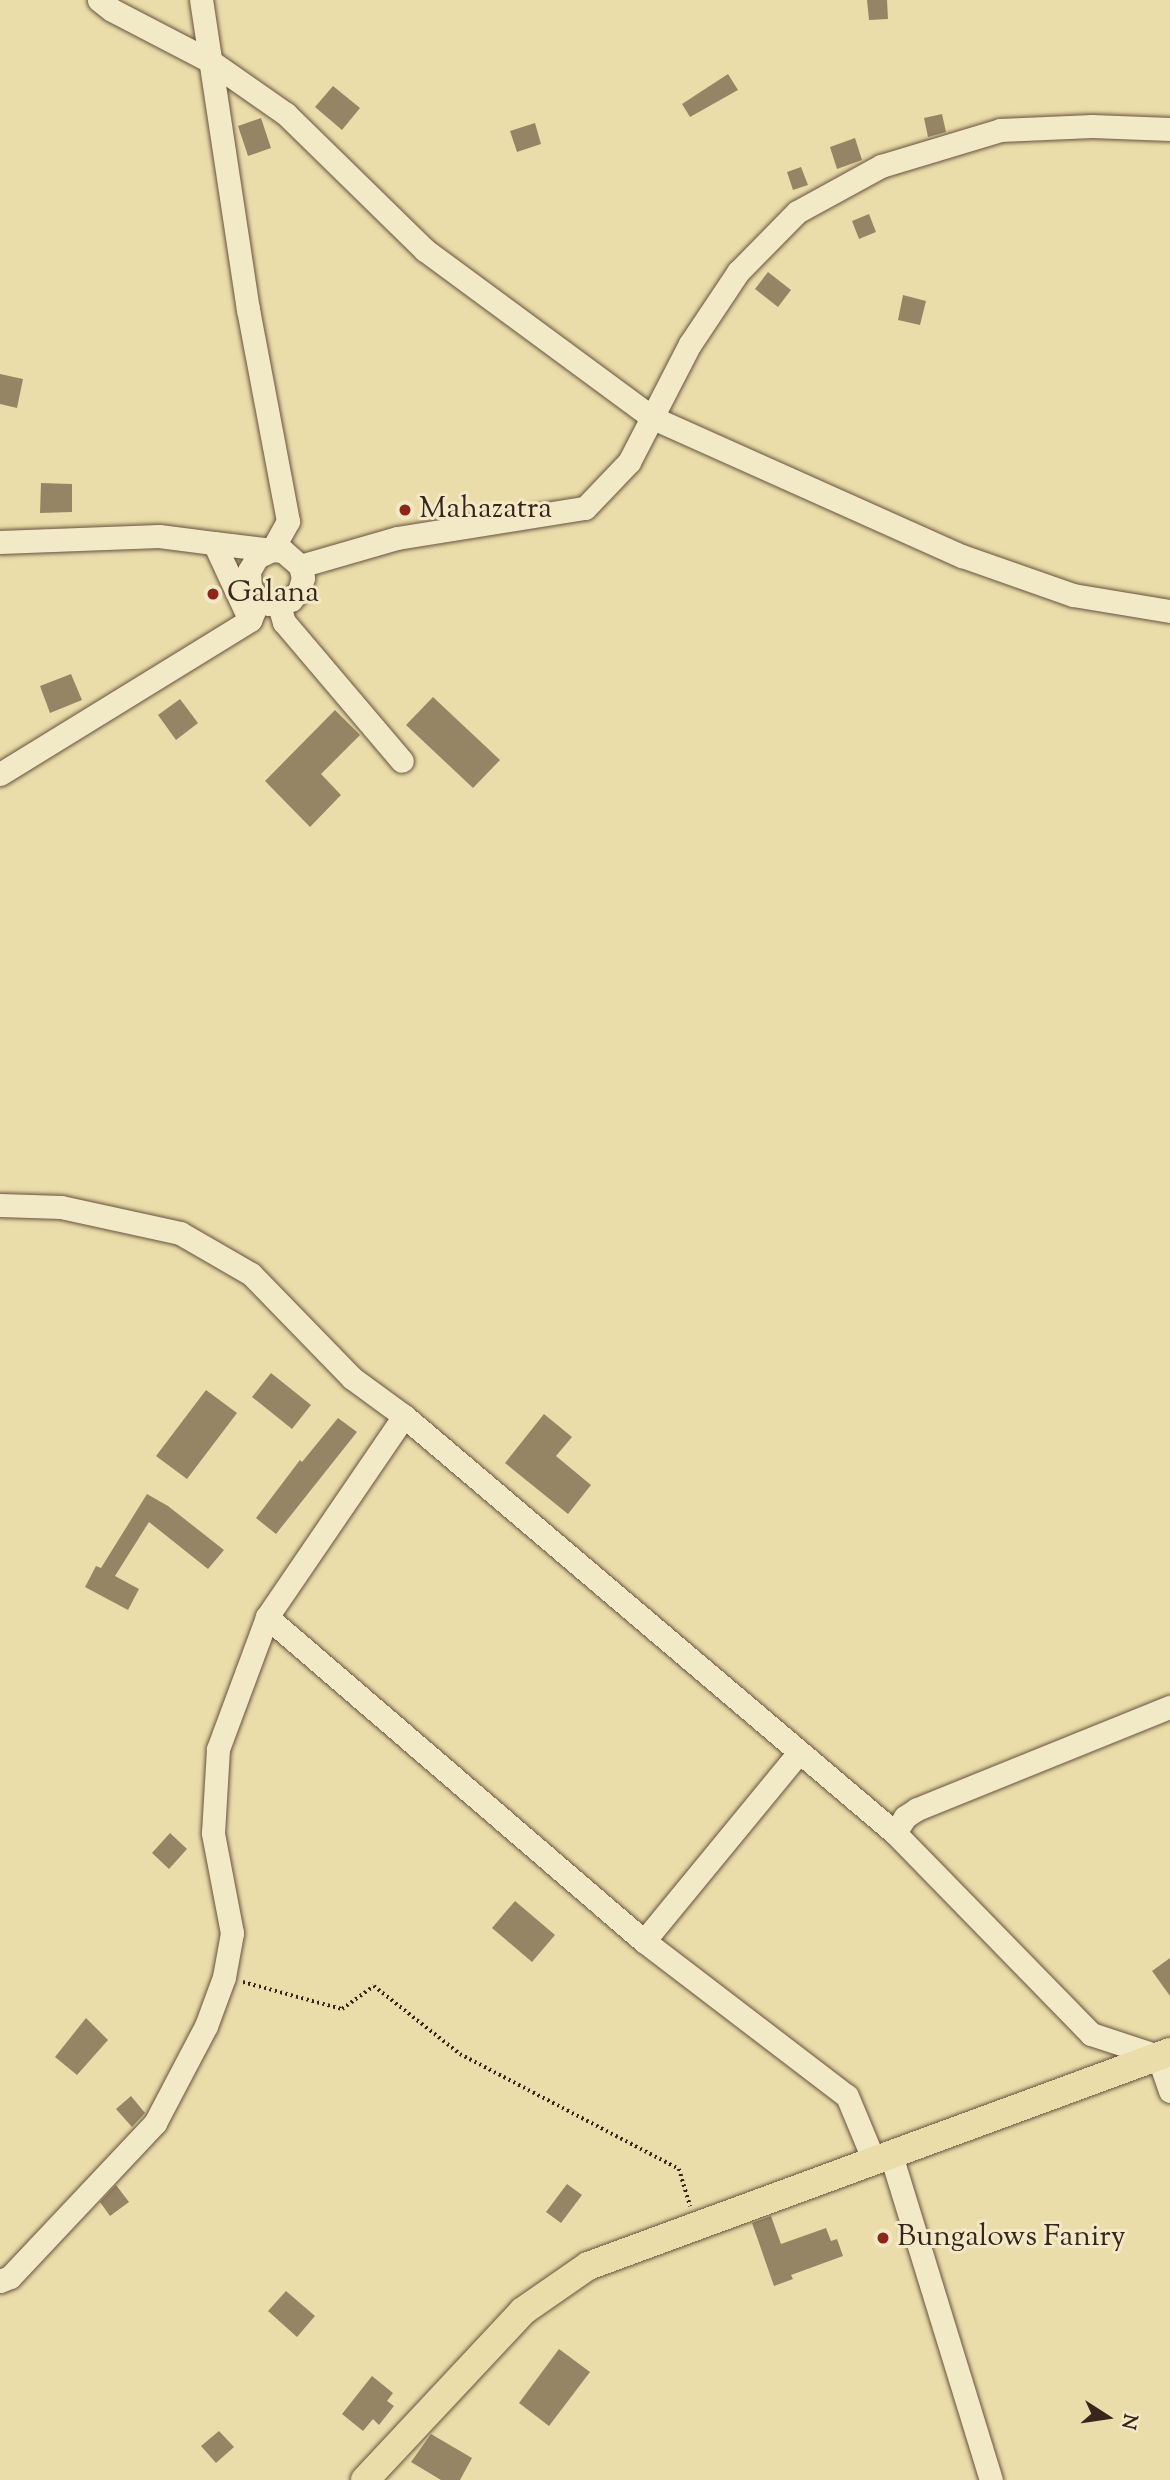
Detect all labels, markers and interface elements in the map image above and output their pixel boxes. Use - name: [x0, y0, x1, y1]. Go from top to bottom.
- place label: Mahazatra: [419, 492, 552, 528]
- marker: Mahazatra: [397, 502, 413, 518]
- place label: Galana: [227, 576, 319, 612]
- marker: Galana: [205, 586, 221, 602]
- place label: Bungalows Faniry: [897, 2220, 1126, 2256]
- marker: Bungalows Faniry: [875, 2230, 891, 2246]
- north arrow: [1072, 2382, 1142, 2452]
- text: N: [1113, 2411, 1143, 2432]

